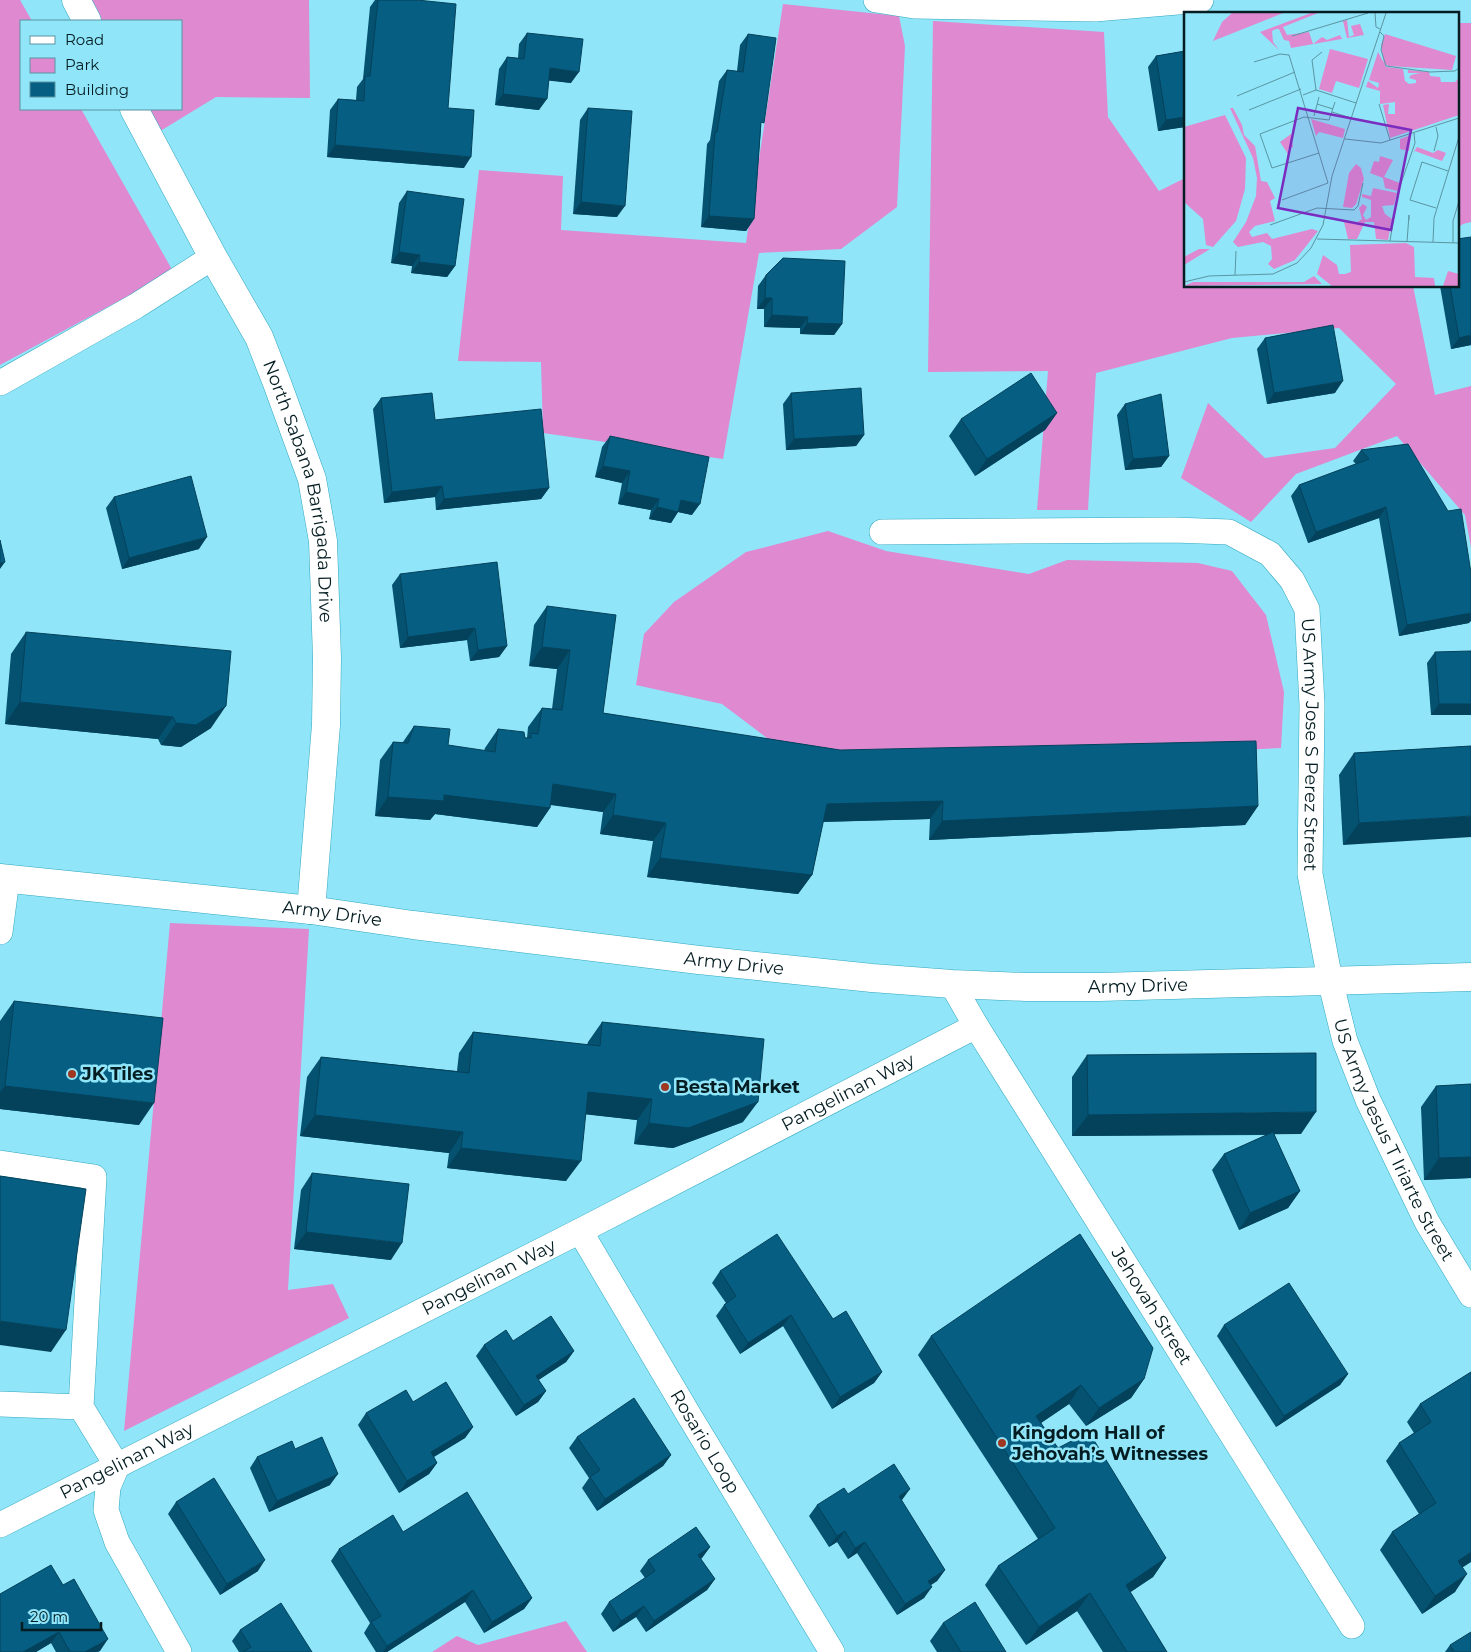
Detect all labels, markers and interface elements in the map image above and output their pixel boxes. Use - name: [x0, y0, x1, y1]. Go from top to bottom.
- inset map: [1184, 12, 1458, 288]
- legend: [20, 20, 182, 110]
- text: Road: [65, 30, 104, 49]
- text: Park: [65, 55, 99, 74]
- text: Building: [65, 80, 129, 99]
- street label: North Sabana Barrigada Drive: [258, 357, 337, 623]
- street label: US Army Jose S Perez Street: [1296, 617, 1323, 871]
- street label: Army Drive: [281, 896, 384, 931]
- street label: Army Drive: [683, 947, 785, 980]
- street label: Army Drive: [1088, 974, 1189, 998]
- street label: US Army Jesus T Iriarte Street: [1329, 1016, 1459, 1265]
- street label: Pangelinan Way: [778, 1049, 919, 1136]
- place label: JK Tiles: [81, 1063, 153, 1085]
- marker: JK Tiles: [66, 1068, 78, 1080]
- place label: Besta Market: [675, 1076, 800, 1098]
- marker: Besta Market: [659, 1081, 671, 1093]
- street label: Pangelinan Way: [418, 1234, 560, 1320]
- street label: Jehovah Street: [1106, 1242, 1197, 1369]
- street label: Rosario Loop: [665, 1386, 745, 1497]
- street label: Pangelinan Way: [56, 1418, 197, 1504]
- place label: Kingdom Hall of Jehovah’s Witnesses: [1011, 1422, 1208, 1465]
- marker: Kingdom Hall of Jehovah’s Witnesses: [996, 1437, 1008, 1449]
- scale bar: [22, 1600, 101, 1632]
- text: 20 m: [30, 1607, 68, 1626]

